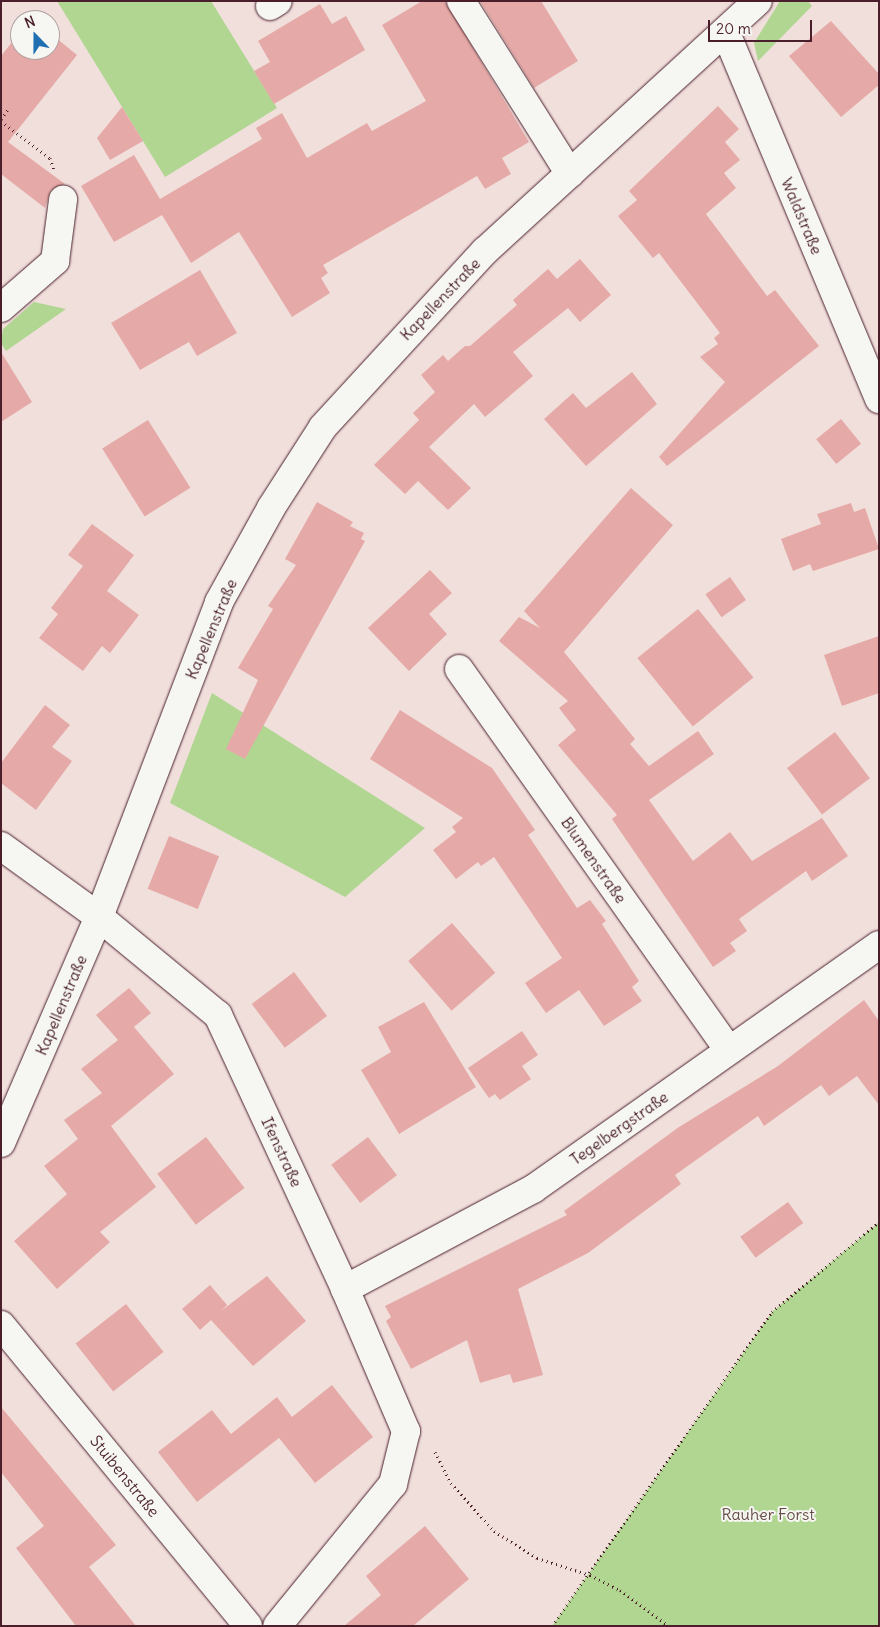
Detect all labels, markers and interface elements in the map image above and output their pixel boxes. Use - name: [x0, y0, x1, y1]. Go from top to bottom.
- north arrow: [10, 10, 60, 60]
- scale bar: [710, 10, 814, 42]
- text: N: [22, 12, 38, 32]
- text: 20 m: [716, 19, 751, 38]
- street label: Waldstraße: [777, 175, 827, 257]
- street label: Kapellenstraße: [396, 254, 484, 344]
- street label: Kapellenstraße: [181, 576, 241, 682]
- street label: Blumenstraße: [557, 813, 631, 907]
- street label: Kapellenstraße: [31, 952, 91, 1058]
- street label: Tegelbergstraße: [566, 1087, 672, 1169]
- street label: Ifenstraße: [257, 1114, 307, 1190]
- street label: Stuibenstraße: [86, 1431, 164, 1521]
- park label: Rauher Forst: [721, 1504, 815, 1524]

